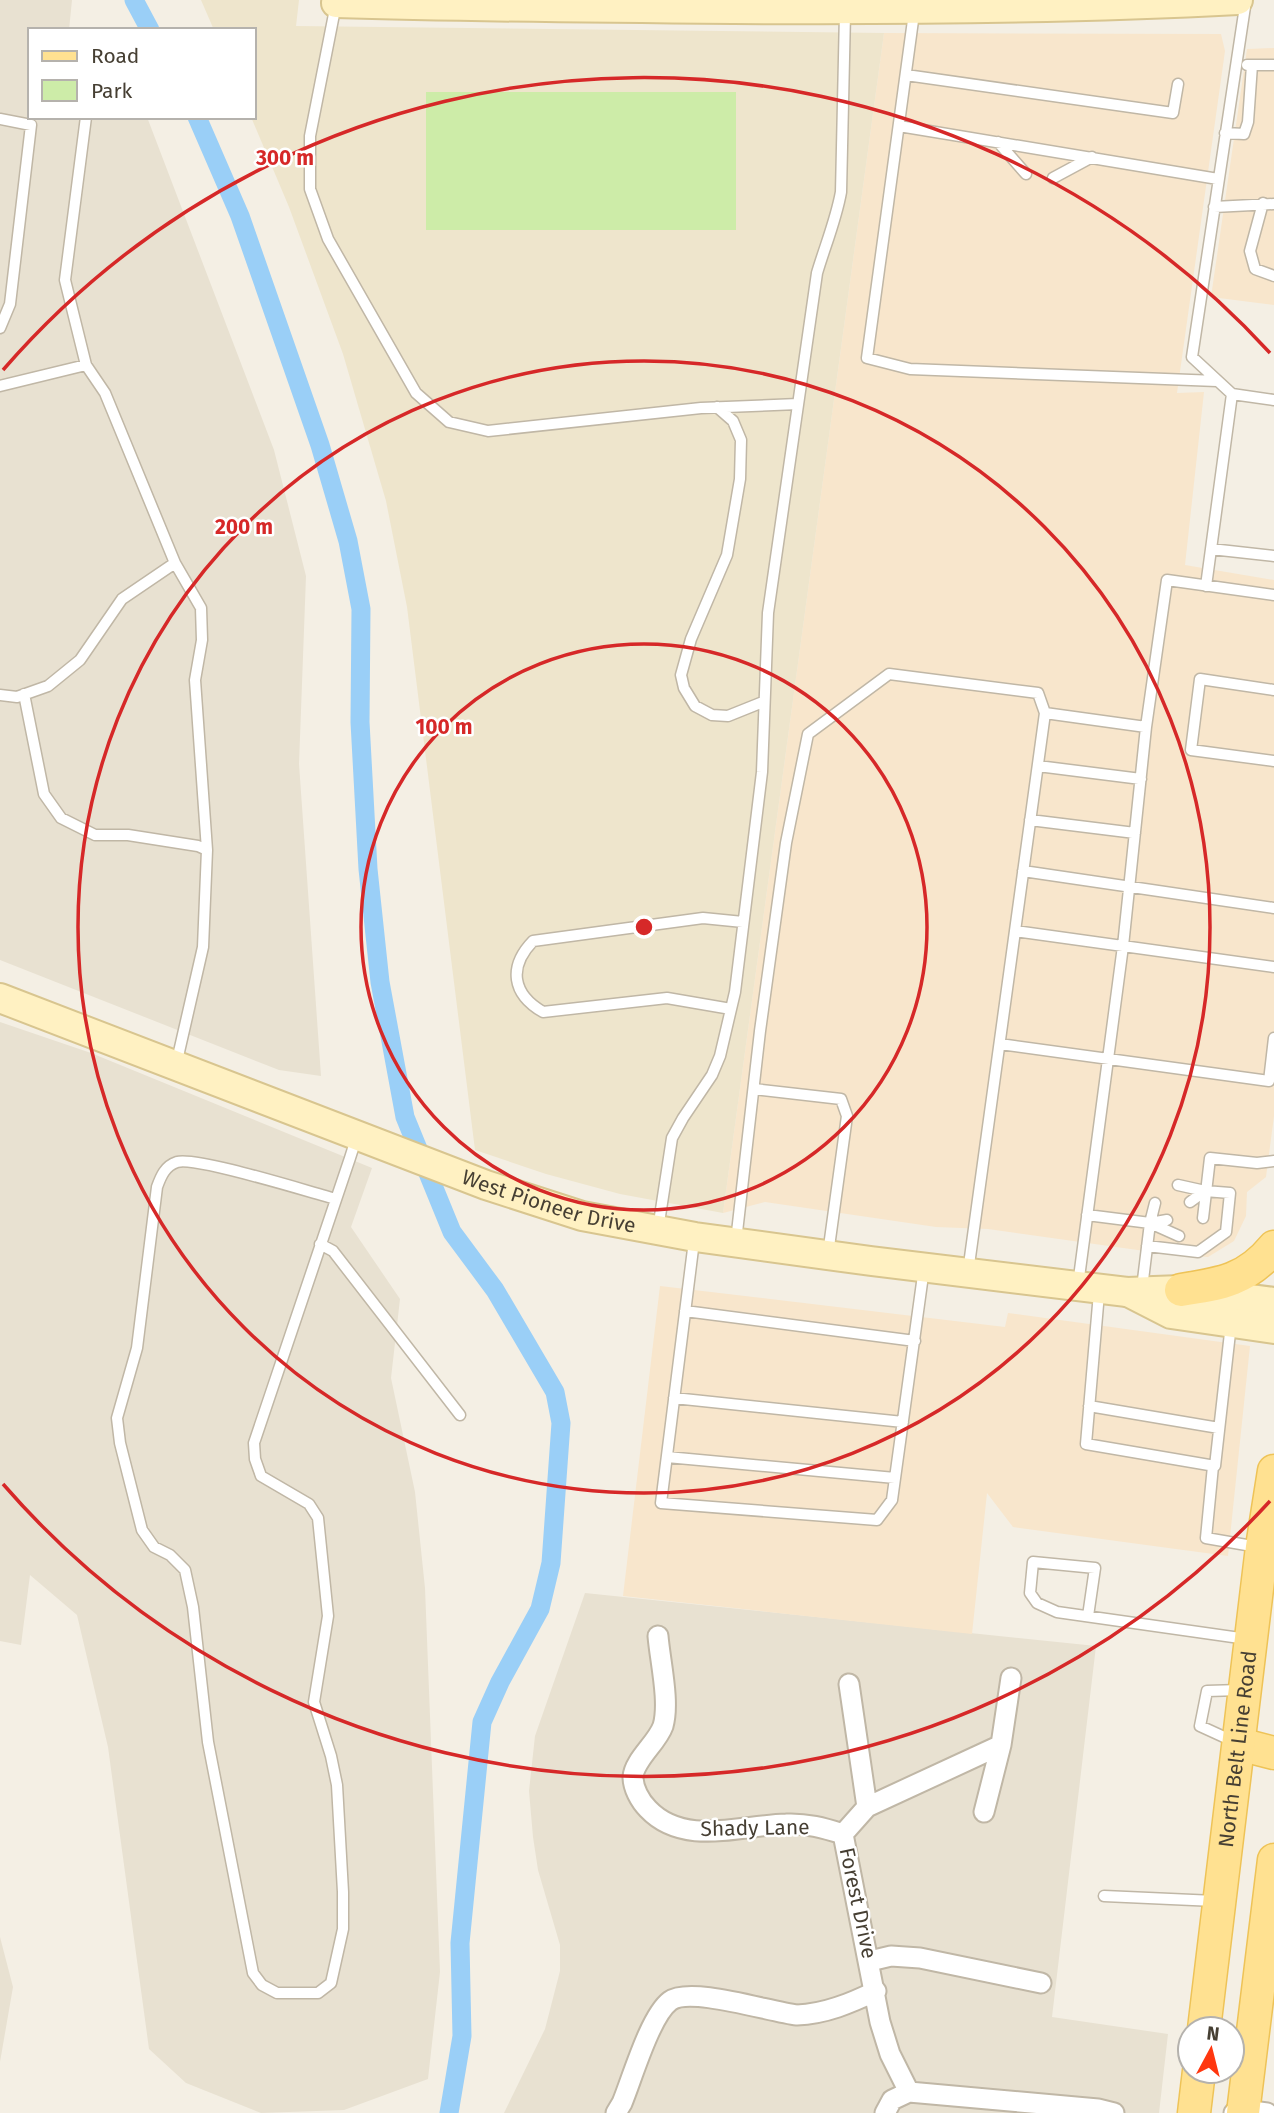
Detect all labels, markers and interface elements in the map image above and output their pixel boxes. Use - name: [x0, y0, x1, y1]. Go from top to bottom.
- legend: [28, 28, 256, 119]
- text: Road: [91, 43, 139, 69]
- text: Park: [91, 78, 133, 104]
- text: 300 m: [255, 145, 314, 171]
- text: 200 m: [215, 514, 273, 540]
- text: 100 m: [415, 714, 473, 740]
- centre of rings: [632, 915, 656, 939]
- street label: West Pioneer Drive: [458, 1164, 638, 1239]
- street label: North Belt Line Road: [1213, 1649, 1262, 1849]
- street label: Shady Lane: [700, 1814, 810, 1842]
- street label: Forest Drive: [834, 1845, 882, 1961]
- north arrow: [1176, 2015, 1246, 2085]
- text: N: [1205, 2021, 1221, 2046]

